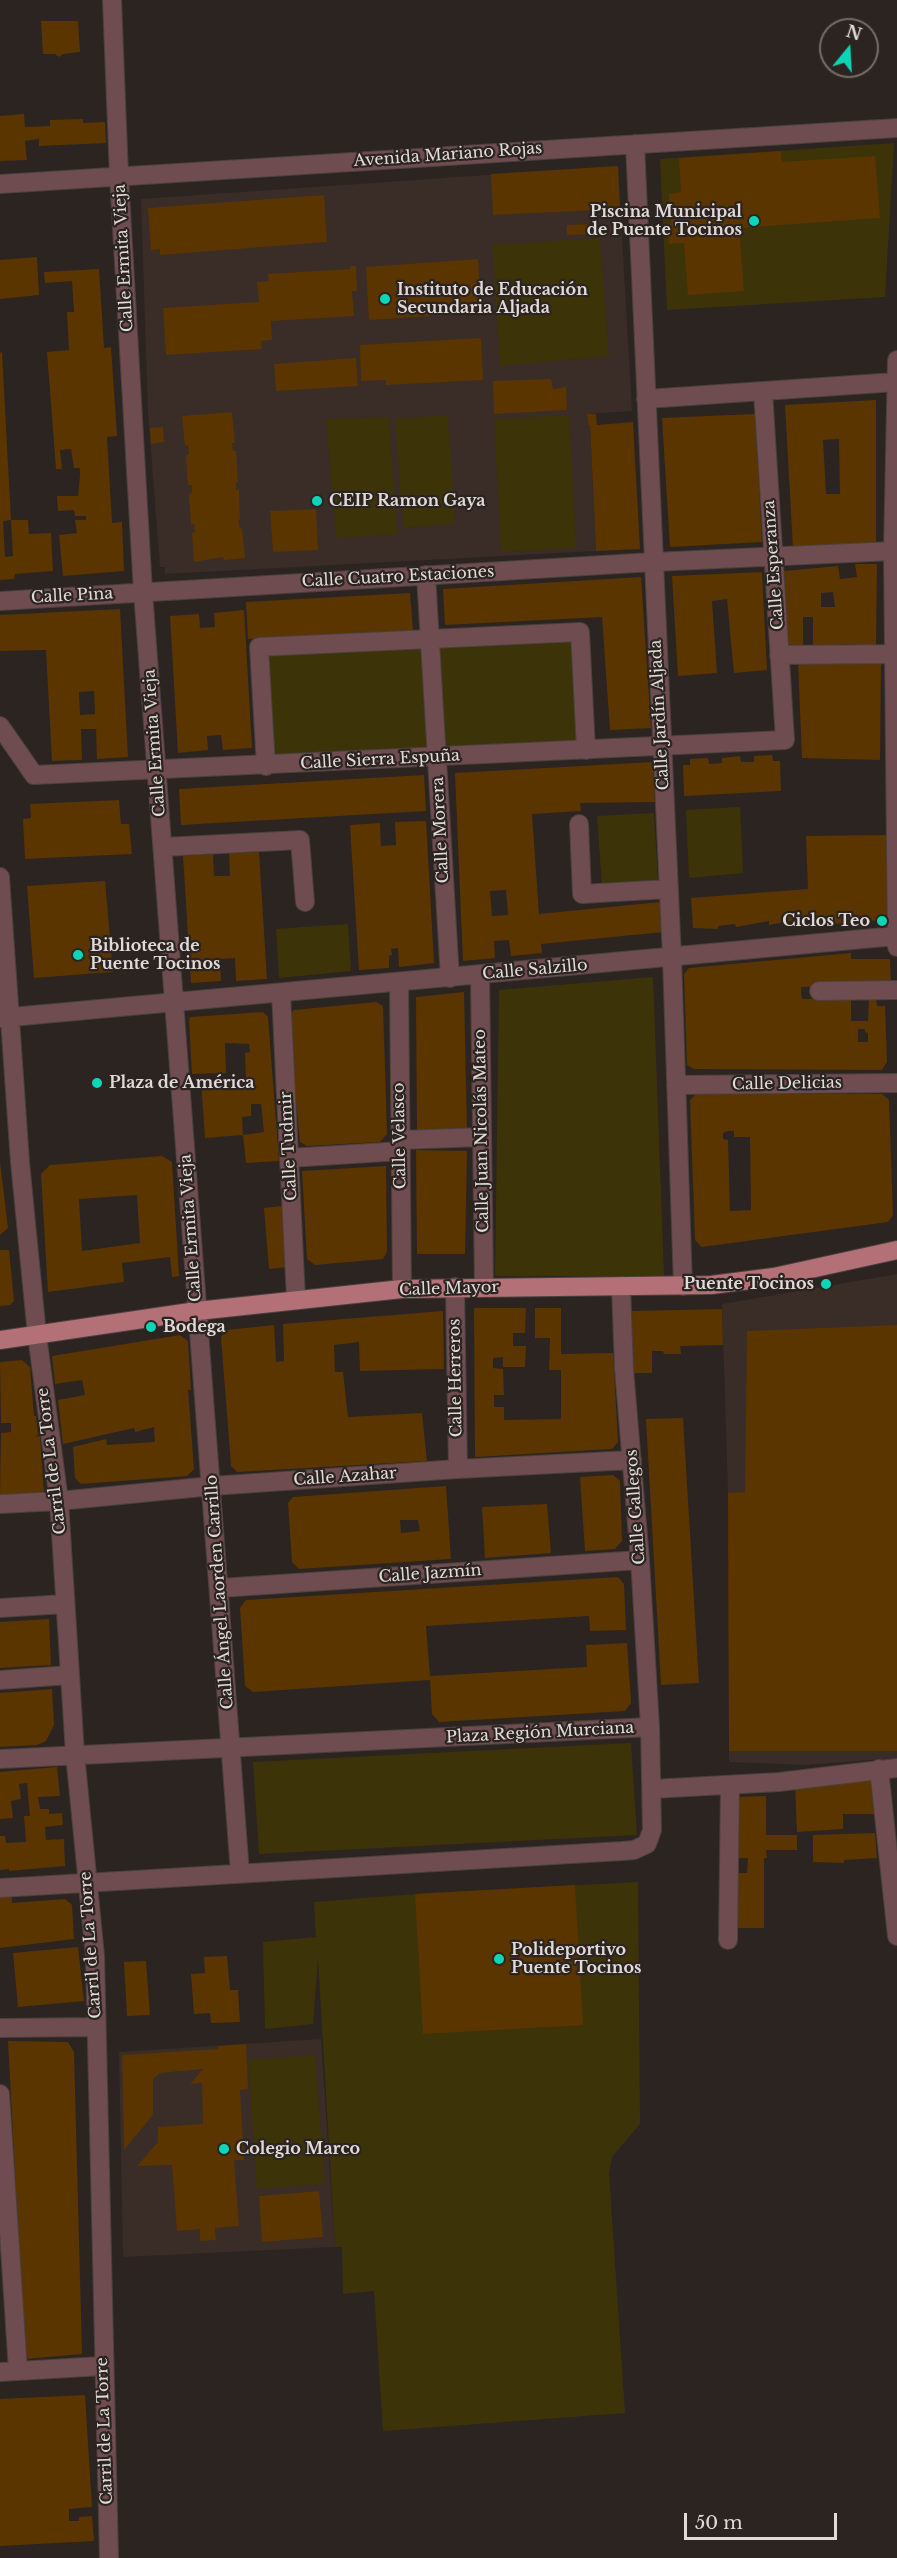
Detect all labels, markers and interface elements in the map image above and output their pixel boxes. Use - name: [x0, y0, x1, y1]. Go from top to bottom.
- north arrow: [819, 18, 879, 78]
- text: N: [844, 21, 864, 45]
- street label: Avenida Mariano Rojas: [353, 139, 543, 171]
- street label: Calle Ermita Vieja: [111, 184, 137, 332]
- place label: Piscina Municipal de Puente Tocinos: [587, 202, 742, 240]
- marker: Piscina Municipal de Puente Tocinos: [747, 214, 761, 228]
- place label: Instituto de Educación Secundaria Aljada: [397, 280, 588, 318]
- marker: Instituto de Educación Secundaria Aljada: [378, 292, 392, 306]
- place label: CEIP Ramon Gaya: [329, 491, 485, 511]
- marker: CEIP Ramon Gaya: [310, 494, 324, 508]
- street label: Calle Esperanza: [760, 499, 788, 631]
- street label: Calle Cuatro Estaciones: [301, 562, 495, 592]
- street label: Calle Pina: [30, 584, 114, 608]
- street label: Calle Jardín Aljada: [646, 639, 674, 791]
- street label: Calle Ermita Vieja: [140, 669, 170, 817]
- street label: Calle Sierra Espuña: [300, 746, 460, 774]
- street label: Calle Morera: [429, 776, 453, 884]
- place label: Ciclos Teo: [782, 911, 870, 931]
- marker: Ciclos Teo: [875, 914, 889, 928]
- place label: Biblioteca de Puente Tocinos: [90, 936, 220, 974]
- marker: Biblioteca de Puente Tocinos: [71, 948, 85, 962]
- street label: Calle Salzillo: [482, 956, 588, 984]
- street label: Calle Juan Nicolás Mateo: [471, 1029, 493, 1233]
- place label: Plaza de América: [109, 1073, 255, 1093]
- street label: Calle Delicias: [732, 1073, 842, 1095]
- marker: Plaza de América: [90, 1076, 104, 1090]
- street label: Calle Velasco: [389, 1083, 411, 1189]
- street label: Calle Tudmir: [277, 1091, 301, 1201]
- street label: Calle Ermita Vieja: [176, 1154, 206, 1302]
- place label: Puente Tocinos: [684, 1274, 814, 1294]
- marker: Puente Tocinos: [819, 1277, 833, 1291]
- street label: Calle Mayor: [399, 1278, 499, 1300]
- place label: Bodega: [163, 1317, 226, 1337]
- street label: Calle Herreros: [445, 1318, 467, 1438]
- marker: Bodega: [144, 1320, 158, 1334]
- street label: Carril de La Torre: [33, 1387, 71, 1535]
- street label: Calle Gallegos: [622, 1449, 650, 1565]
- street label: Calle Azahar: [293, 1464, 397, 1490]
- street label: Calle Ángel Laorden Carrillo: [202, 1474, 238, 1710]
- street label: Calle Jazmín: [378, 1561, 482, 1587]
- street label: Plaza Región Murciana: [445, 1718, 635, 1748]
- street label: Carril de La Torre: [76, 1871, 106, 2019]
- place label: Polideportivo Puente Tocinos: [511, 1940, 641, 1978]
- marker: Polideportivo Puente Tocinos: [492, 1952, 506, 1966]
- place label: Colegio Marco: [236, 2139, 360, 2159]
- marker: Colegio Marco: [217, 2142, 231, 2156]
- street label: Carril de La Torre: [93, 2357, 117, 2505]
- scale bar: [687, 2501, 840, 2539]
- text: 50 m: [695, 2512, 743, 2534]

